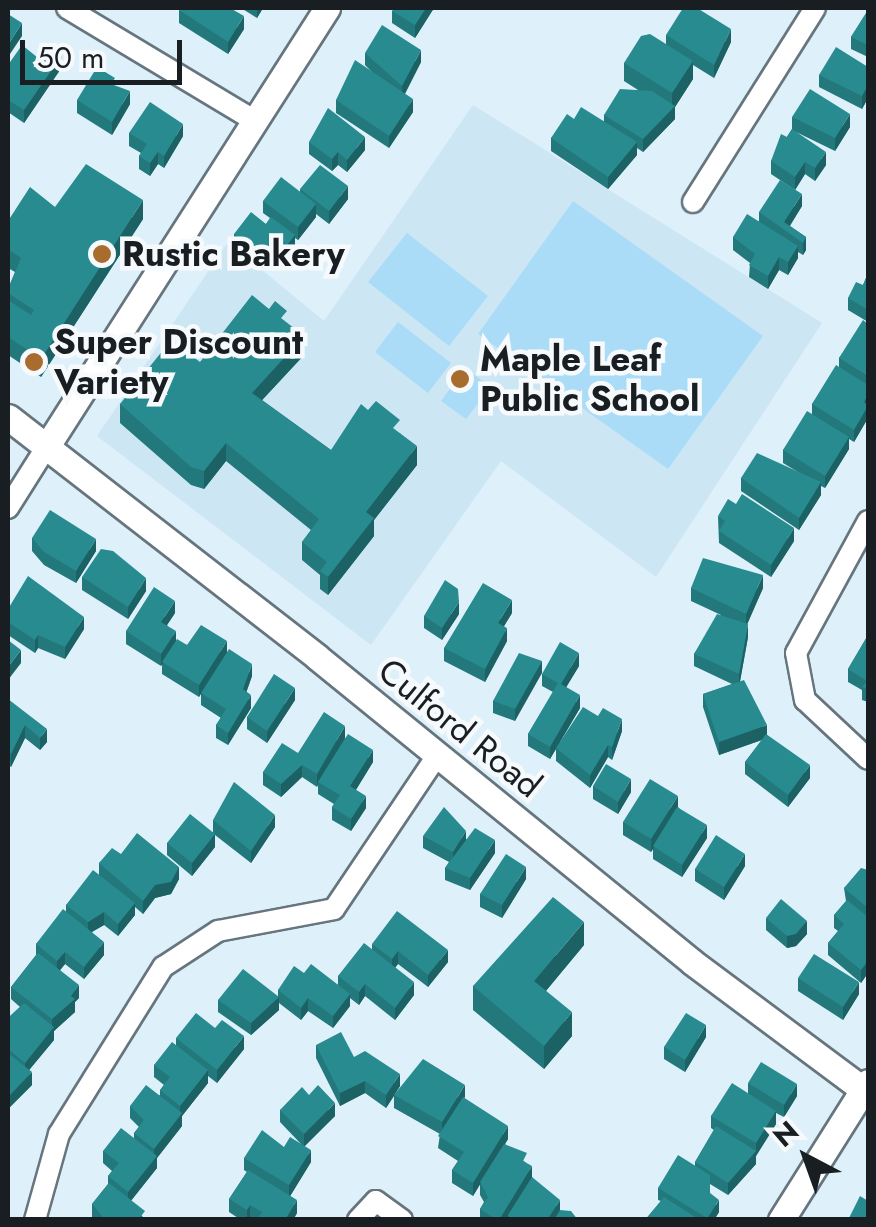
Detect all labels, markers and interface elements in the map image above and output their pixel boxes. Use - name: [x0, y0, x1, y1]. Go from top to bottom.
- scale bar: [25, 20, 188, 82]
- text: 50 m: [37, 36, 104, 79]
- place label: Rustic Bakery: [122, 233, 345, 275]
- marker: Rustic Bakery: [91, 243, 113, 265]
- place label: Super Discount Variety: [54, 321, 303, 403]
- place label: Maple Leaf Public School: [480, 338, 700, 420]
- marker: Super Discount Variety: [23, 351, 45, 373]
- marker: Maple Leaf Public School: [449, 368, 471, 390]
- street label: Culford Road: [370, 650, 550, 806]
- north arrow: [756, 1107, 856, 1207]
- text: N: [764, 1111, 808, 1157]

